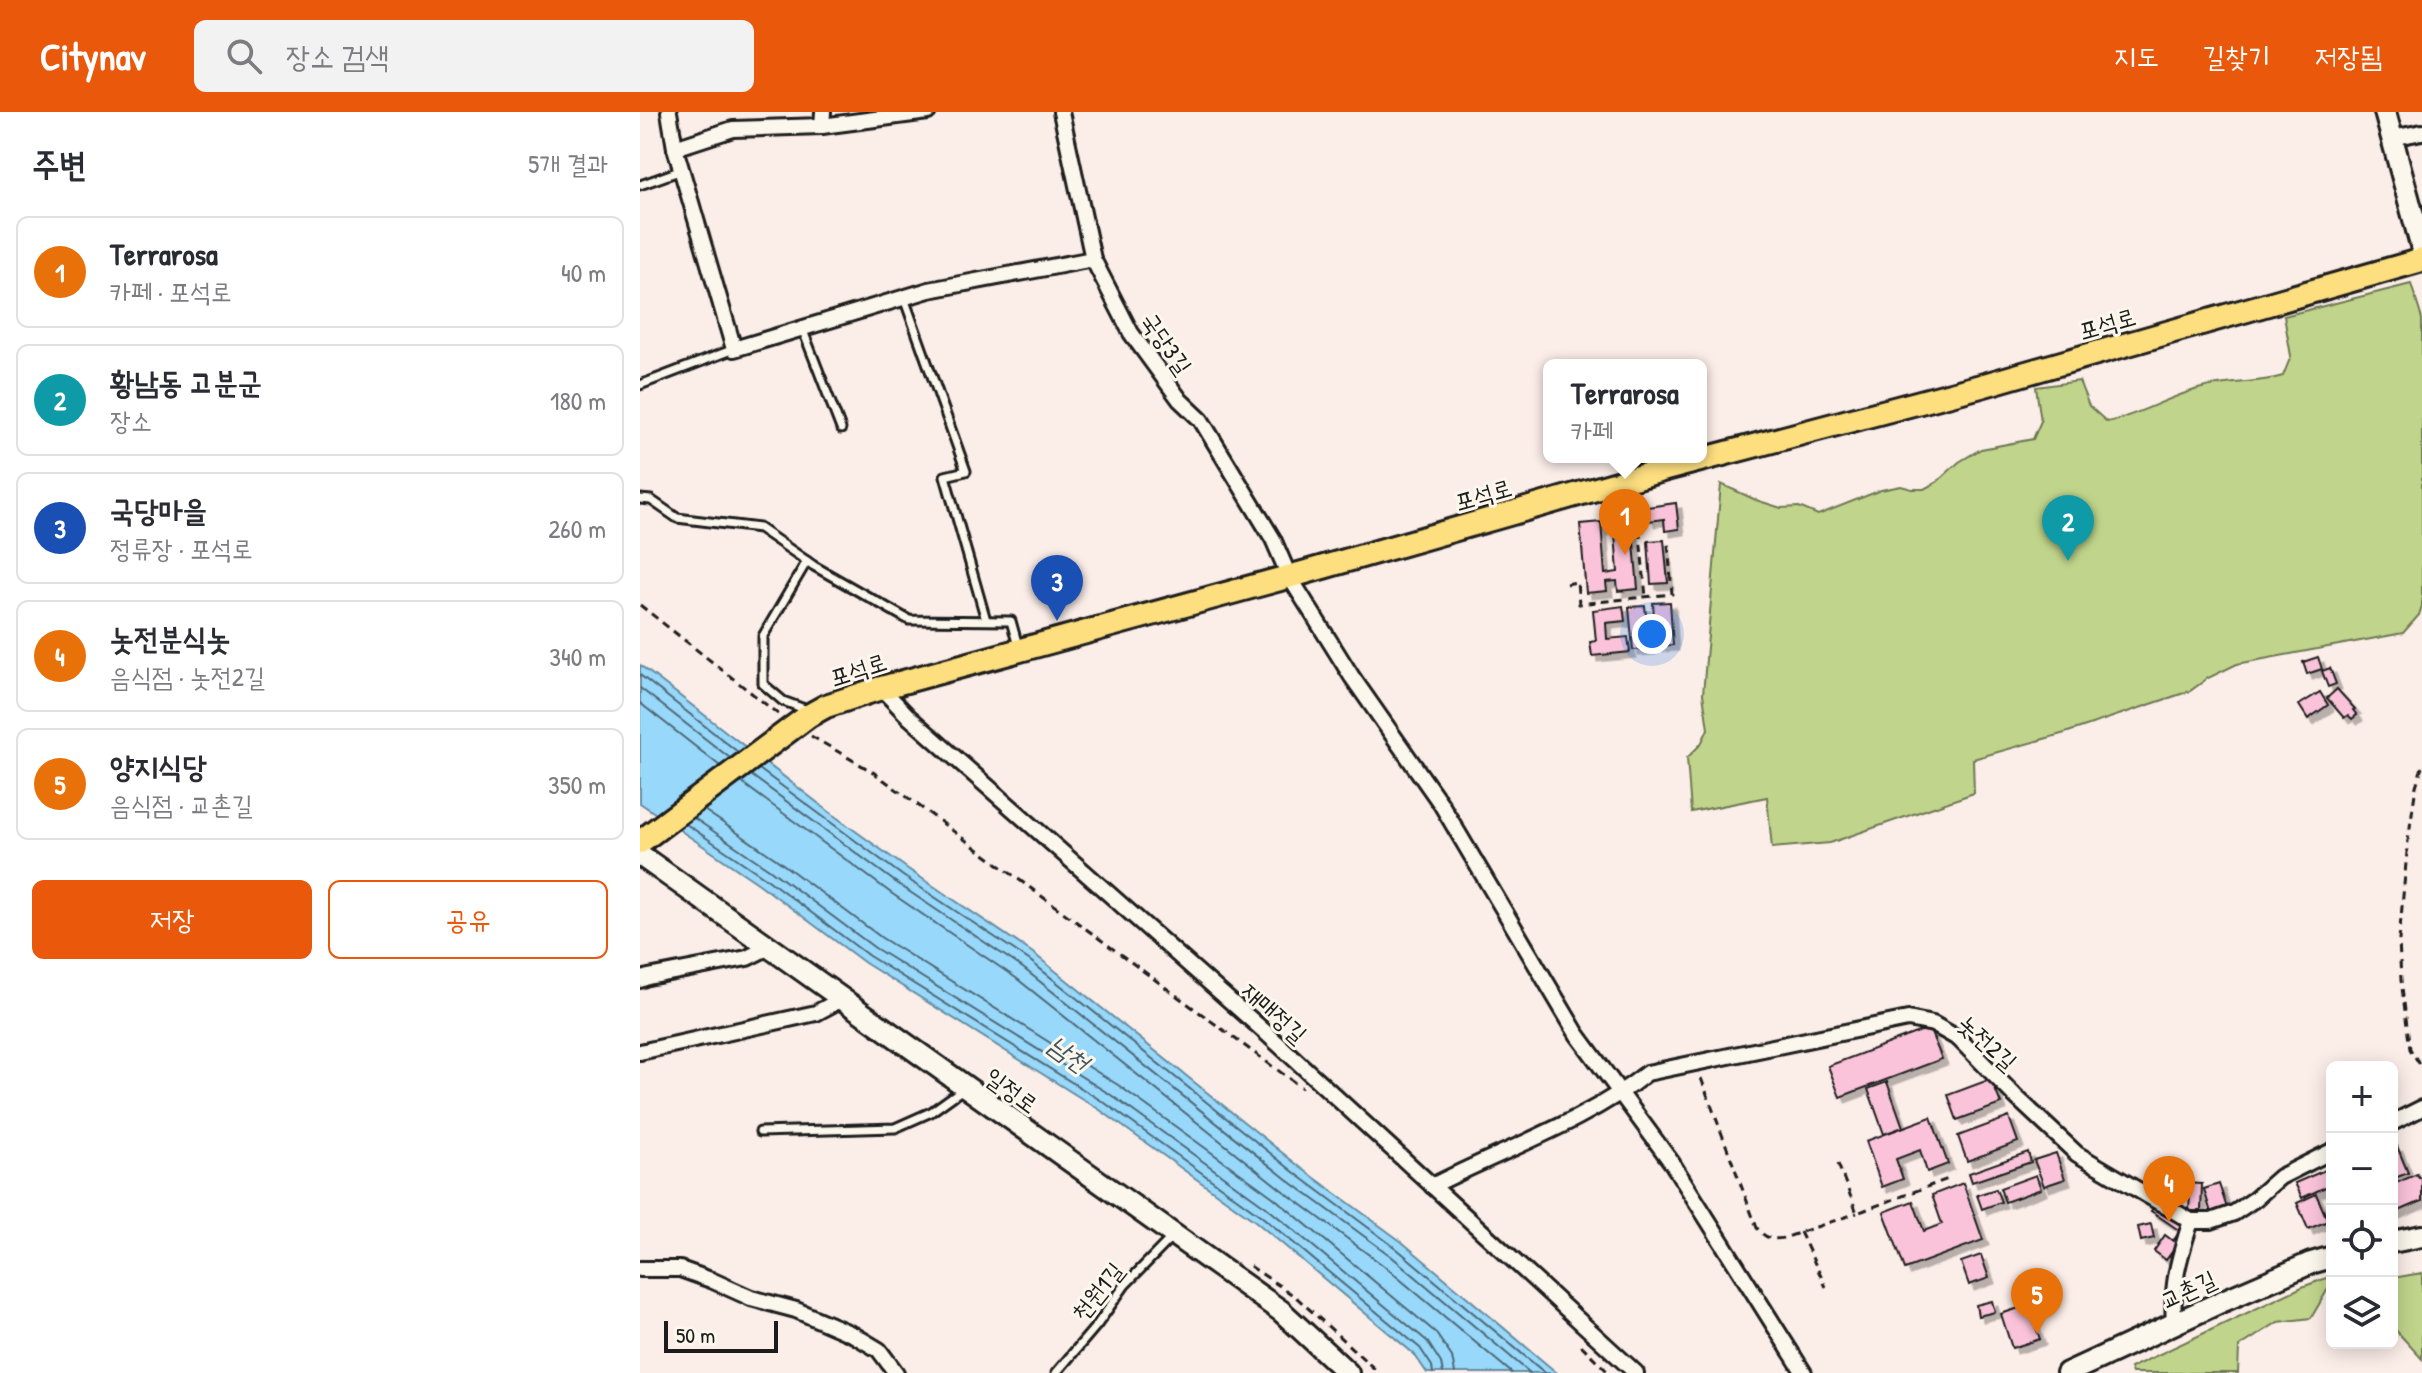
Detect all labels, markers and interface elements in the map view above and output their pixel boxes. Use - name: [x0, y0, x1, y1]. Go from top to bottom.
- search box: [194, 20, 754, 92]
- text: Citynav: [40, 30, 146, 82]
- icon: search: [222, 34, 266, 78]
- text: 장소 검색: [286, 36, 389, 76]
- text: 지도: [2114, 37, 2159, 75]
- text: 길찾기: [2203, 37, 2270, 75]
- text: 저장됨: [2314, 37, 2382, 75]
- text: 주변: [32, 141, 87, 187]
- text: 5개 결과: [528, 146, 608, 181]
- text: Terrarosa: [110, 234, 218, 274]
- text: 1: [55, 255, 65, 290]
- text: 40 m: [561, 255, 606, 290]
- text: 카페 · 포석로: [110, 274, 232, 309]
- street label: 포석로: [2075, 300, 2139, 346]
- street label: 국당3길: [1134, 306, 1200, 380]
- popup: [1543, 359, 1707, 463]
- text: 황남동 고분군: [110, 362, 262, 402]
- text: Terrarosa: [1571, 373, 1679, 413]
- text: 2: [54, 383, 66, 418]
- text: 180 m: [550, 383, 606, 418]
- text: 장소: [110, 403, 152, 438]
- text: 카페: [1571, 413, 1613, 448]
- street label: 포석로: [1451, 471, 1515, 517]
- pin: 1: [1599, 489, 1651, 555]
- text: 국당마을: [110, 490, 207, 530]
- pin: 2: [2042, 495, 2094, 561]
- text: 3: [54, 511, 66, 546]
- text: 260 m: [548, 511, 606, 546]
- text: 정류장 · 포석로: [110, 531, 253, 566]
- pin: 3: [1031, 555, 1083, 621]
- your location: [1632, 614, 1672, 654]
- text: 놋전분식놋: [110, 618, 231, 658]
- text: 4: [55, 639, 65, 674]
- text: 340 m: [549, 639, 606, 674]
- street label: 포석로: [826, 645, 890, 693]
- text: 음식점 · 놋전2길: [110, 659, 265, 694]
- text: 양지식당: [110, 746, 207, 786]
- text: 5: [55, 767, 66, 802]
- text: 350 m: [548, 767, 606, 802]
- text: 음식점 · 교촌길: [110, 787, 253, 822]
- button: 저장: [32, 880, 312, 959]
- button: 공유: [328, 880, 608, 959]
- street label: 재매정길: [1236, 974, 1314, 1050]
- street label: 놋전2길: [1952, 1007, 2024, 1077]
- water label: 남천: [1042, 1027, 1099, 1081]
- street label: 일정로: [979, 1060, 1045, 1120]
- map controls: [2326, 1061, 2398, 1349]
- button: +: [2326, 1061, 2398, 1133]
- button: −: [2326, 1133, 2398, 1205]
- pin: 4: [2143, 1156, 2195, 1222]
- button: locate: [2326, 1205, 2398, 1277]
- street label: 천원1길: [1064, 1255, 1130, 1327]
- street label: 교촌길: [2155, 1262, 2221, 1316]
- pin: 5: [2011, 1268, 2063, 1334]
- button: layers: [2326, 1277, 2398, 1349]
- scale bar: [664, 1317, 778, 1353]
- text: 50 m: [676, 1320, 715, 1350]

